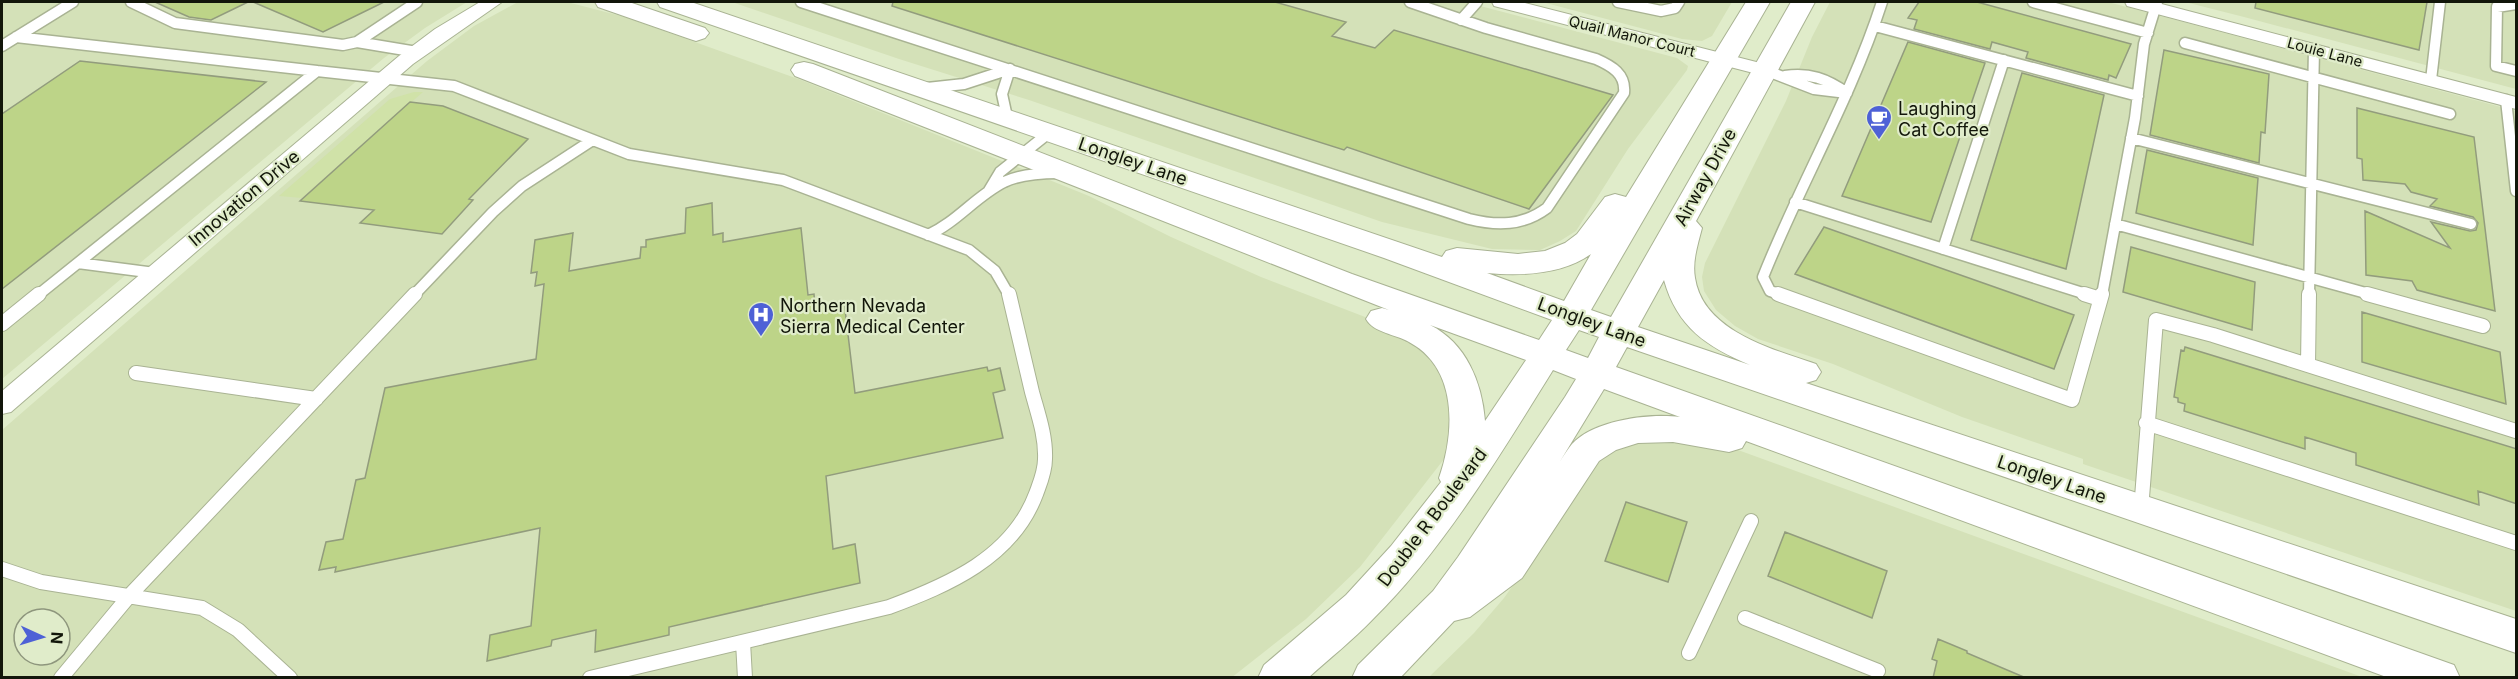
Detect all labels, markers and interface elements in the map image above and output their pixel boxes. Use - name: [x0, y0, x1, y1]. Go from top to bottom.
- street label: Quail Manor Court: [1567, 11, 1697, 61]
- street label: Louie Lane: [2285, 33, 2365, 71]
- place label: Laughing Cat Coffee: [1898, 98, 1989, 140]
- cafe icon: Laughing Cat Coffee: [1864, 103, 1894, 141]
- street label: Airway Drive: [1670, 125, 1740, 229]
- street label: Longley Lane: [1076, 133, 1190, 189]
- street label: Innovation Drive: [184, 146, 304, 250]
- street label: Longley Lane: [1535, 293, 1649, 351]
- place label: Northern Nevada Sierra Medical Center: [780, 295, 965, 337]
- hospital icon: Northern Nevada Sierra Medical Center: [746, 300, 776, 338]
- street label: Double R Boulevard: [1373, 444, 1491, 590]
- street label: Longley Lane: [1995, 451, 2109, 507]
- north arrow: [12, 607, 72, 667]
- text: N: [47, 631, 67, 645]

